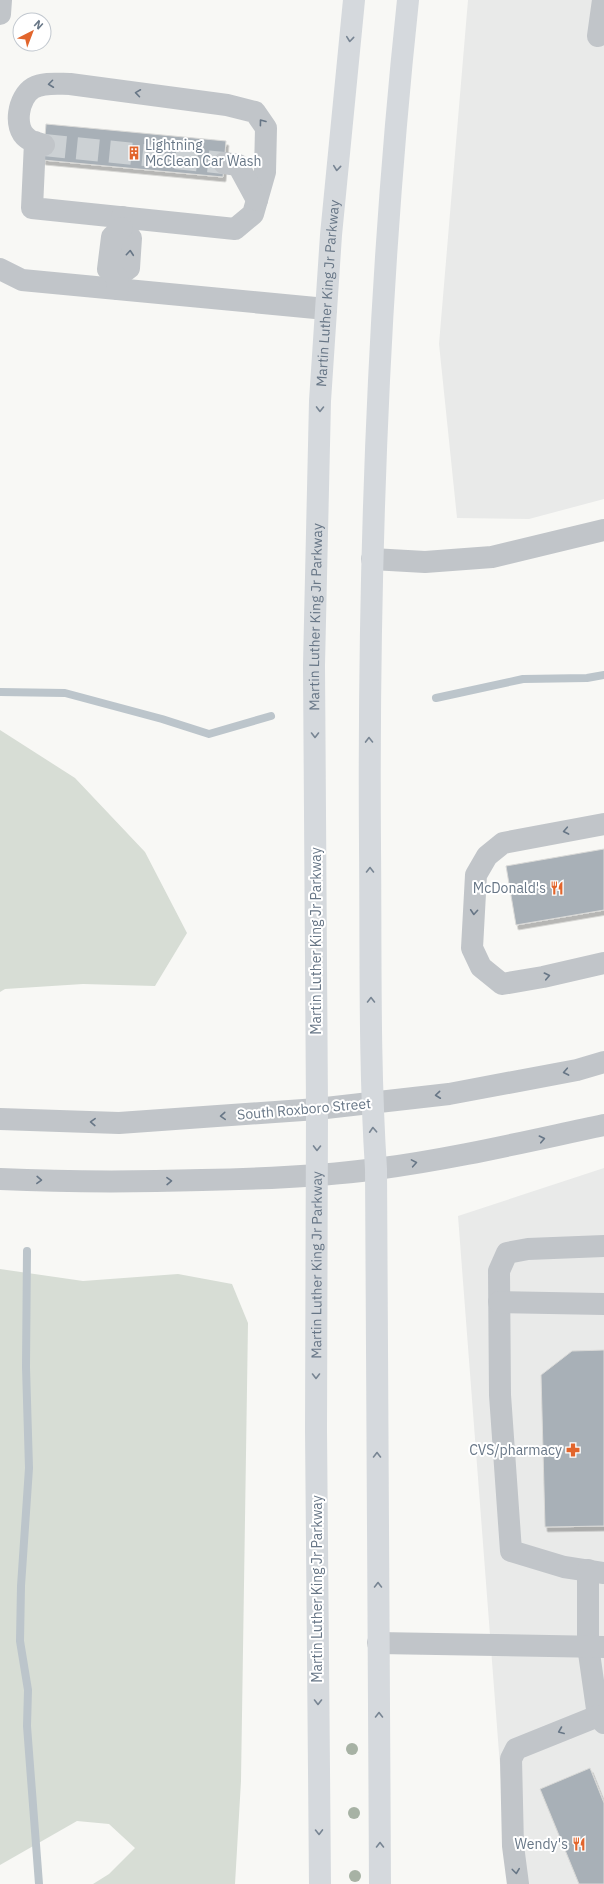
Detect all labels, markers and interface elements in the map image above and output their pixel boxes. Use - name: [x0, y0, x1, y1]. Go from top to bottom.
- north arrow: [12, 12, 52, 52]
- text: N: [31, 17, 46, 32]
- one-way arrow: [346, 36, 355, 42]
- one-way arrow: [48, 80, 55, 89]
- one-way arrow: [135, 89, 141, 98]
- one-way arrow: [259, 119, 266, 126]
- place label: Lightning McClean Car Wash: [145, 136, 262, 170]
- building icon: Lightning McClean Car Wash: [126, 145, 142, 161]
- one-way arrow: [333, 165, 342, 171]
- street label: Martin Luther King Jr Parkway: [312, 199, 343, 388]
- one-way arrow: [125, 250, 134, 256]
- one-way arrow: [316, 406, 324, 412]
- street label: Martin Luther King Jr Parkway: [305, 523, 326, 711]
- one-way arrow: [311, 732, 319, 738]
- one-way arrow: [365, 737, 373, 743]
- one-way arrow: [563, 826, 569, 835]
- street label: Martin Luther King Jr Parkway: [307, 847, 325, 1035]
- one-way arrow: [366, 867, 374, 873]
- place label: McDonald's: [473, 879, 546, 897]
- restaurant icon: McDonald's: [549, 880, 565, 896]
- one-way arrow: [470, 910, 478, 916]
- one-way arrow: [544, 973, 551, 981]
- one-way arrow: [367, 997, 375, 1003]
- one-way arrow: [563, 1067, 569, 1076]
- one-way arrow: [435, 1091, 442, 1100]
- street label: South Roxboro Street: [236, 1094, 372, 1124]
- one-way arrow: [220, 1111, 226, 1120]
- one-way arrow: [90, 1118, 96, 1126]
- one-way arrow: [369, 1127, 378, 1133]
- one-way arrow: [539, 1135, 545, 1143]
- one-way arrow: [312, 1145, 321, 1151]
- one-way arrow: [411, 1159, 417, 1167]
- street label: Martin Luther King Jr Parkway: [307, 1171, 326, 1359]
- one-way arrow: [36, 1176, 42, 1184]
- one-way arrow: [166, 1177, 172, 1185]
- one-way arrow: [312, 1373, 320, 1379]
- place label: CVS/pharmacy: [469, 1441, 562, 1459]
- pharmacy icon: CVS/pharmacy: [565, 1442, 581, 1458]
- one-way arrow: [373, 1452, 381, 1458]
- street label: Martin Luther King Jr Parkway: [308, 1495, 326, 1683]
- one-way arrow: [374, 1582, 382, 1588]
- one-way arrow: [314, 1699, 322, 1705]
- one-way arrow: [375, 1712, 383, 1718]
- one-way arrow: [558, 1726, 565, 1734]
- one-way arrow: [315, 1829, 324, 1835]
- place label: Wendy's: [515, 1835, 568, 1853]
- restaurant icon: Wendy's: [571, 1836, 587, 1852]
- one-way arrow: [376, 1842, 384, 1848]
- one-way arrow: [511, 1868, 520, 1874]

